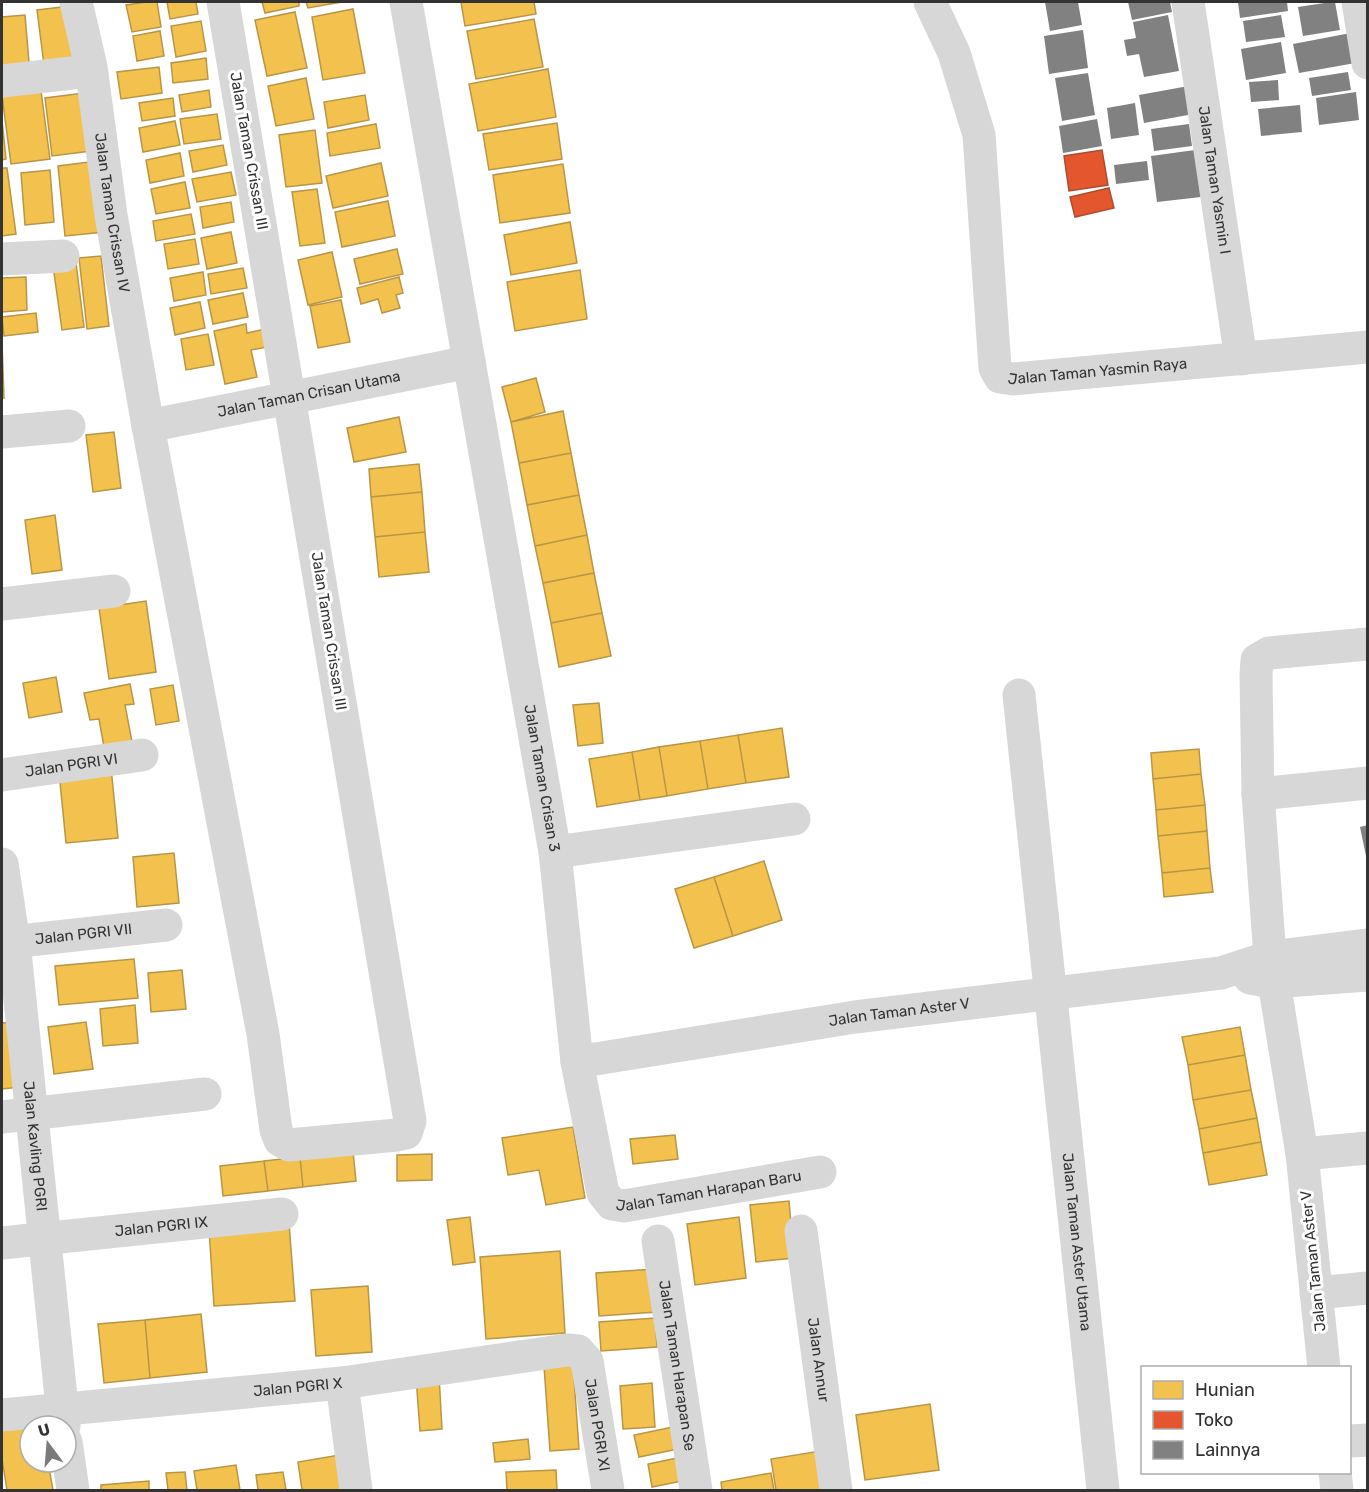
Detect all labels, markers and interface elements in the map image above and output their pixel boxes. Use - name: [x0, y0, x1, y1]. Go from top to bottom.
- street label: Jalan Taman Crissan III: [226, 71, 272, 231]
- street label: Jalan Taman Yasmin I: [1195, 105, 1234, 255]
- street label: Jalan Taman Crissan IV: [91, 132, 134, 294]
- street label: Jalan Taman Yasmin Raya: [1007, 354, 1188, 389]
- street label: Jalan Taman Crisan Utama: [216, 367, 402, 421]
- street label: Jalan Taman Crissan III: [308, 551, 350, 711]
- street label: Jalan Taman Crisan 3: [520, 703, 564, 853]
- street label: Jalan PGRI VI: [24, 750, 119, 781]
- street label: Jalan PGRI VII: [34, 920, 133, 948]
- street label: Jalan Taman Aster V: [827, 994, 971, 1030]
- street label: Jalan Kavling PGRI: [19, 1080, 51, 1212]
- street label: Jalan Taman Aster Utama: [1058, 1152, 1095, 1332]
- street label: Jalan Taman Harapan Baru: [615, 1166, 803, 1215]
- street label: Jalan Taman Aster V: [1297, 1189, 1329, 1333]
- street label: Jalan PGRI IX: [114, 1213, 209, 1240]
- street label: Jalan Taman Harapan Se: [655, 1279, 699, 1452]
- street label: Jalan Annur: [804, 1316, 833, 1403]
- legend: [1141, 1366, 1351, 1474]
- street label: Jalan PGRI X: [252, 1374, 344, 1400]
- street label: Jalan PGRI XI: [581, 1377, 614, 1472]
- text: Hunian: [1195, 1379, 1255, 1401]
- text: Toko: [1195, 1409, 1233, 1431]
- north arrow: [18, 1414, 78, 1474]
- text: U: [36, 1419, 52, 1441]
- text: Lainnya: [1195, 1439, 1260, 1461]

